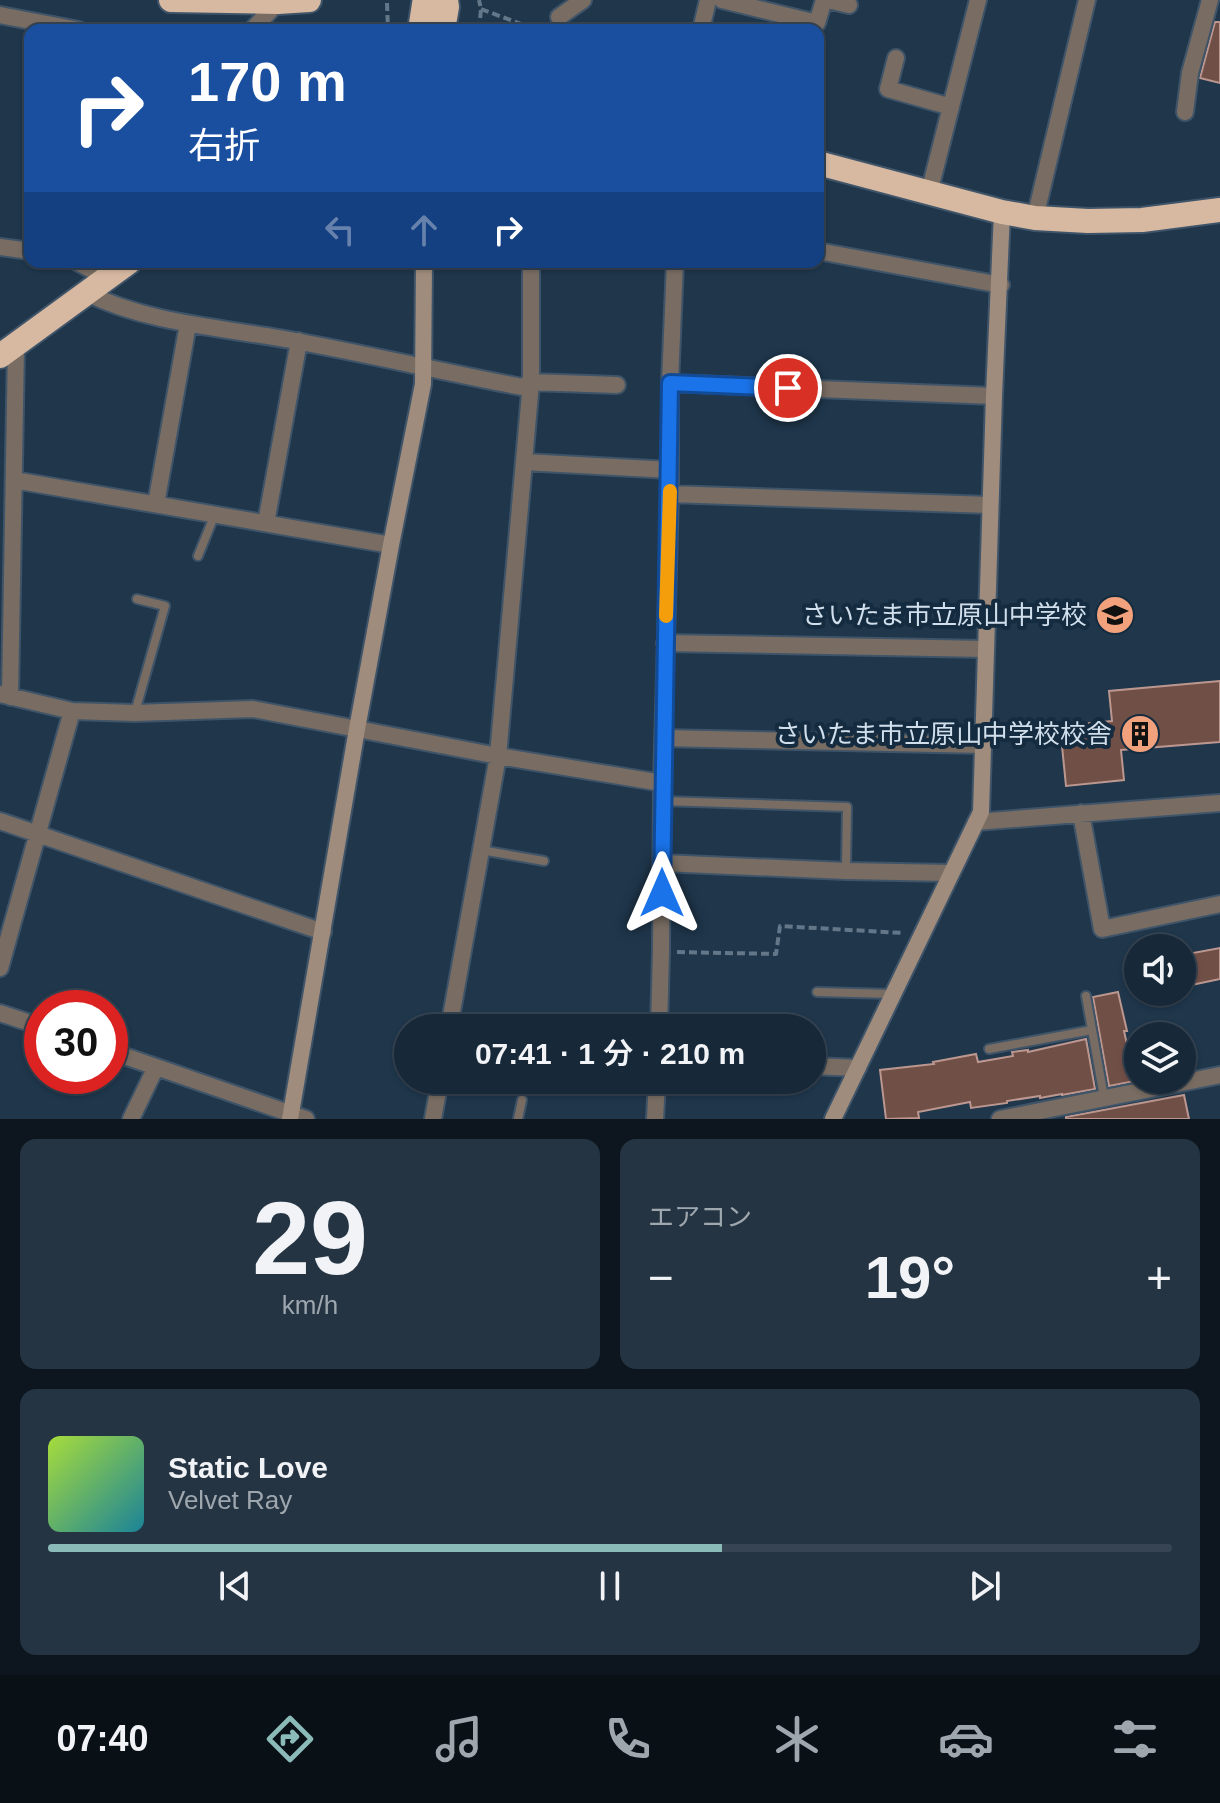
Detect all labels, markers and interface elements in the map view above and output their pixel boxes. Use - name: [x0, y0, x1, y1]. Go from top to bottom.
- text: 170 m: [188, 50, 347, 113]
- icon: right: [56, 56, 160, 160]
- text: 右折: [188, 125, 260, 166]
- icon: left: [318, 208, 362, 252]
- icon: ahead: [402, 208, 446, 252]
- icon: right: [486, 208, 530, 252]
- pin: [754, 354, 822, 422]
- icon: arrive: [766, 366, 810, 410]
- school or university icon: さいたま市立原山中学校: [1094, 594, 1136, 636]
- place label: さいたま市立原山中学校: [802, 600, 1087, 630]
- building icon: さいたま市立原山中学校校舎: [1119, 713, 1161, 755]
- place label: さいたま市立原山中学校校舎: [775, 719, 1112, 749]
- position arrow: [620, 851, 704, 935]
- map controls: [1124, 934, 1196, 1094]
- button: sound: [1124, 934, 1196, 1006]
- speed limit sign: 30: [24, 990, 128, 1094]
- button: layers: [1124, 1022, 1196, 1094]
- text: 07:41 · 1 分 · 210 m: [475, 1037, 745, 1070]
- text: 29: [252, 1180, 368, 1296]
- text: エアコン: [648, 1202, 752, 1232]
- text: 19°: [865, 1244, 955, 1311]
- text: −: [648, 1253, 674, 1302]
- text: +: [1146, 1253, 1172, 1302]
- text: km/h: [282, 1290, 338, 1320]
- text: Static Love: [168, 1451, 328, 1484]
- text: Velvet Ray: [168, 1485, 292, 1515]
- icon: previous: [213, 1564, 257, 1608]
- icon: pause: [588, 1564, 632, 1608]
- icon: next: [963, 1564, 1007, 1608]
- icon: directions: [262, 1711, 318, 1767]
- icon: music: [431, 1711, 487, 1767]
- icon: phone: [600, 1711, 656, 1767]
- icon: climate: [769, 1711, 825, 1767]
- icon: car: [938, 1711, 994, 1767]
- icon: filters: [1107, 1711, 1163, 1767]
- text: 07:40: [57, 1718, 149, 1759]

